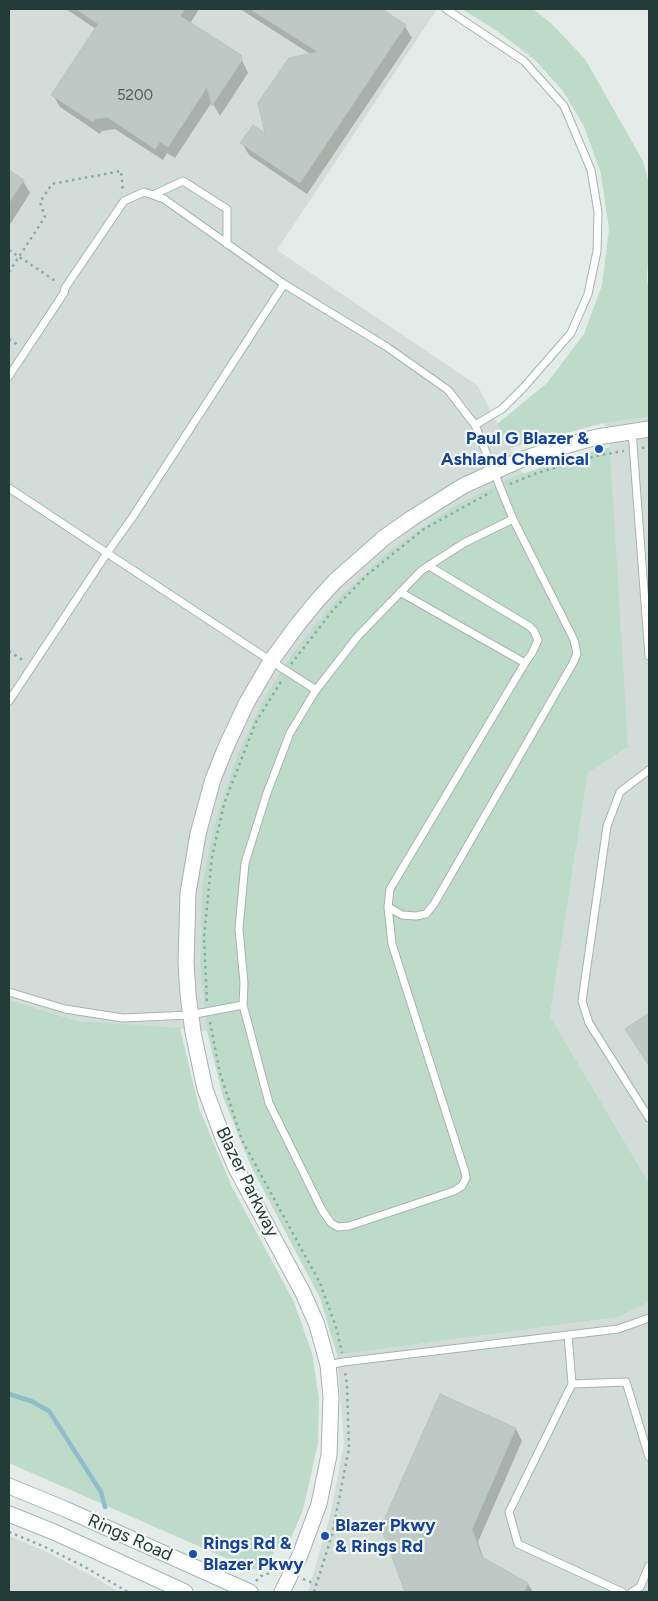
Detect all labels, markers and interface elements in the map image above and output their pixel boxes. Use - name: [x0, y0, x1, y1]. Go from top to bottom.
- house number: 5200: [117, 87, 153, 105]
- place label: Paul G Blazer & Ashland Chemical: [441, 428, 589, 470]
- marker: Paul G Blazer & Ashland Chemical: [593, 443, 605, 455]
- street label: Blazer Parkway: [211, 1123, 283, 1241]
- street label: Rings Road: [84, 1510, 176, 1566]
- place label: Blazer Pkwy & Rings Rd: [335, 1515, 436, 1558]
- marker: Blazer Pkwy & Rings Rd: [319, 1530, 331, 1542]
- place label: Rings Rd & Blazer Pkwy: [203, 1533, 304, 1576]
- marker: Rings Rd & Blazer Pkwy: [187, 1548, 199, 1560]

